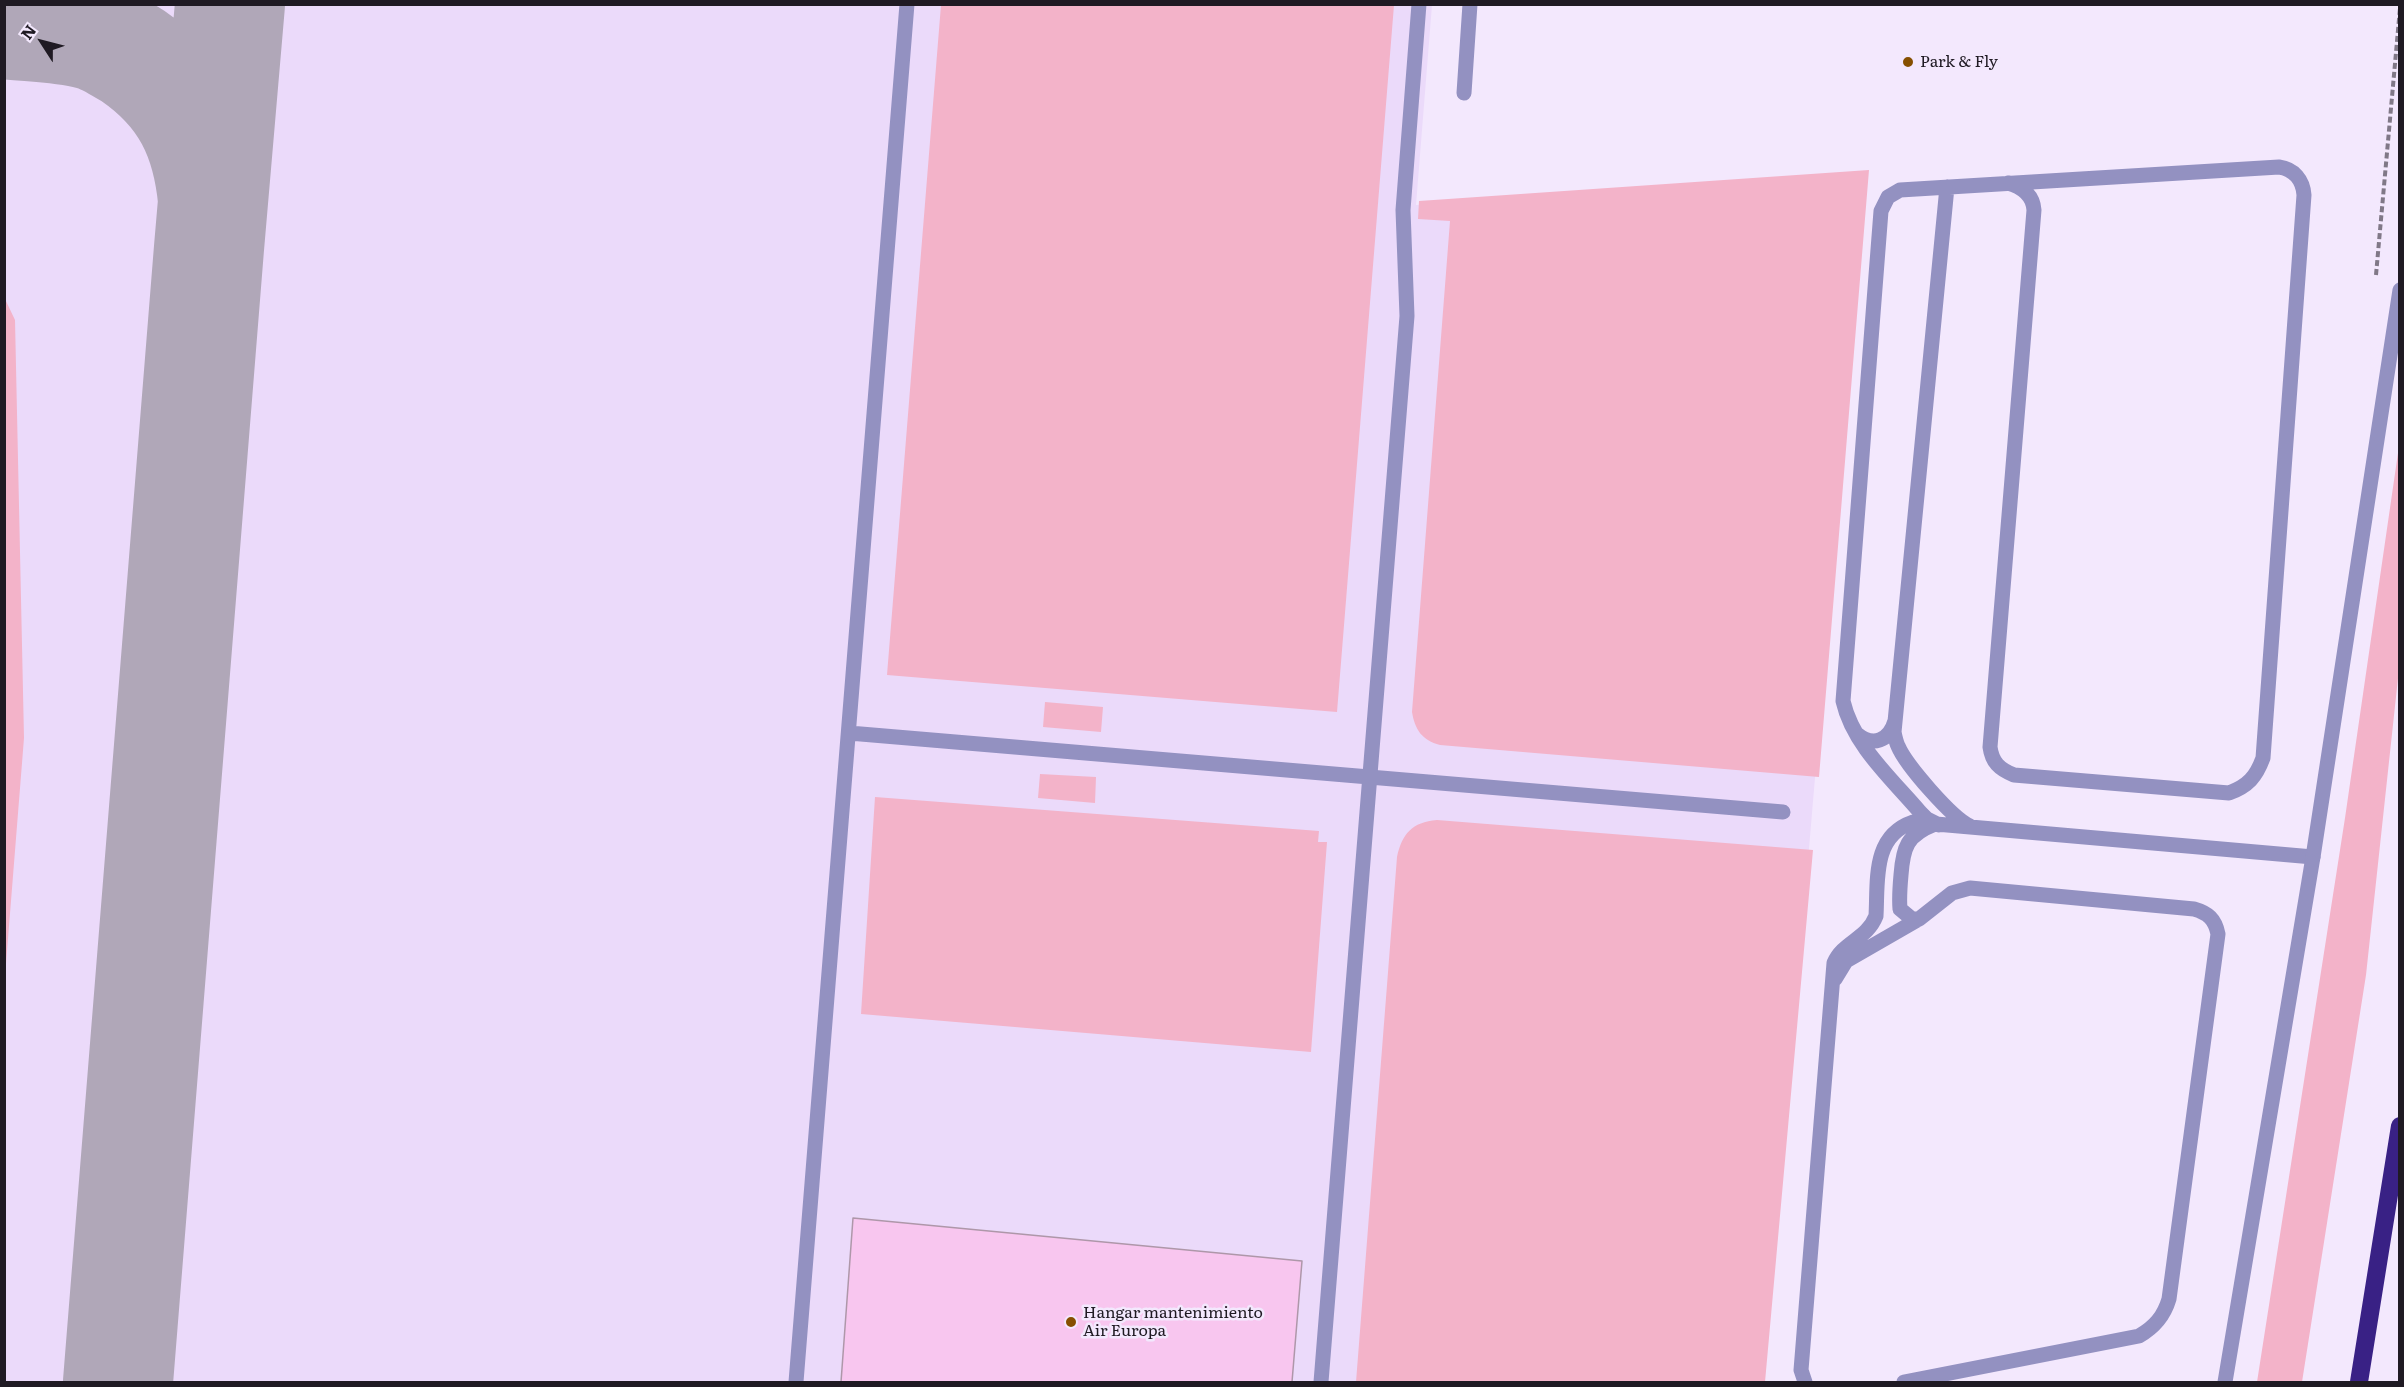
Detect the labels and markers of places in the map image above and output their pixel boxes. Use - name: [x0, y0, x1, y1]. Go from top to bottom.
- place label: Park & Fly: [1920, 52, 1998, 72]
- marker: Park & Fly: [1901, 55, 1915, 69]
- place label: Hangar mantenimiento Air Europa: [1083, 1303, 1263, 1341]
- marker: Hangar mantenimiento Air Europa: [1064, 1315, 1078, 1329]

